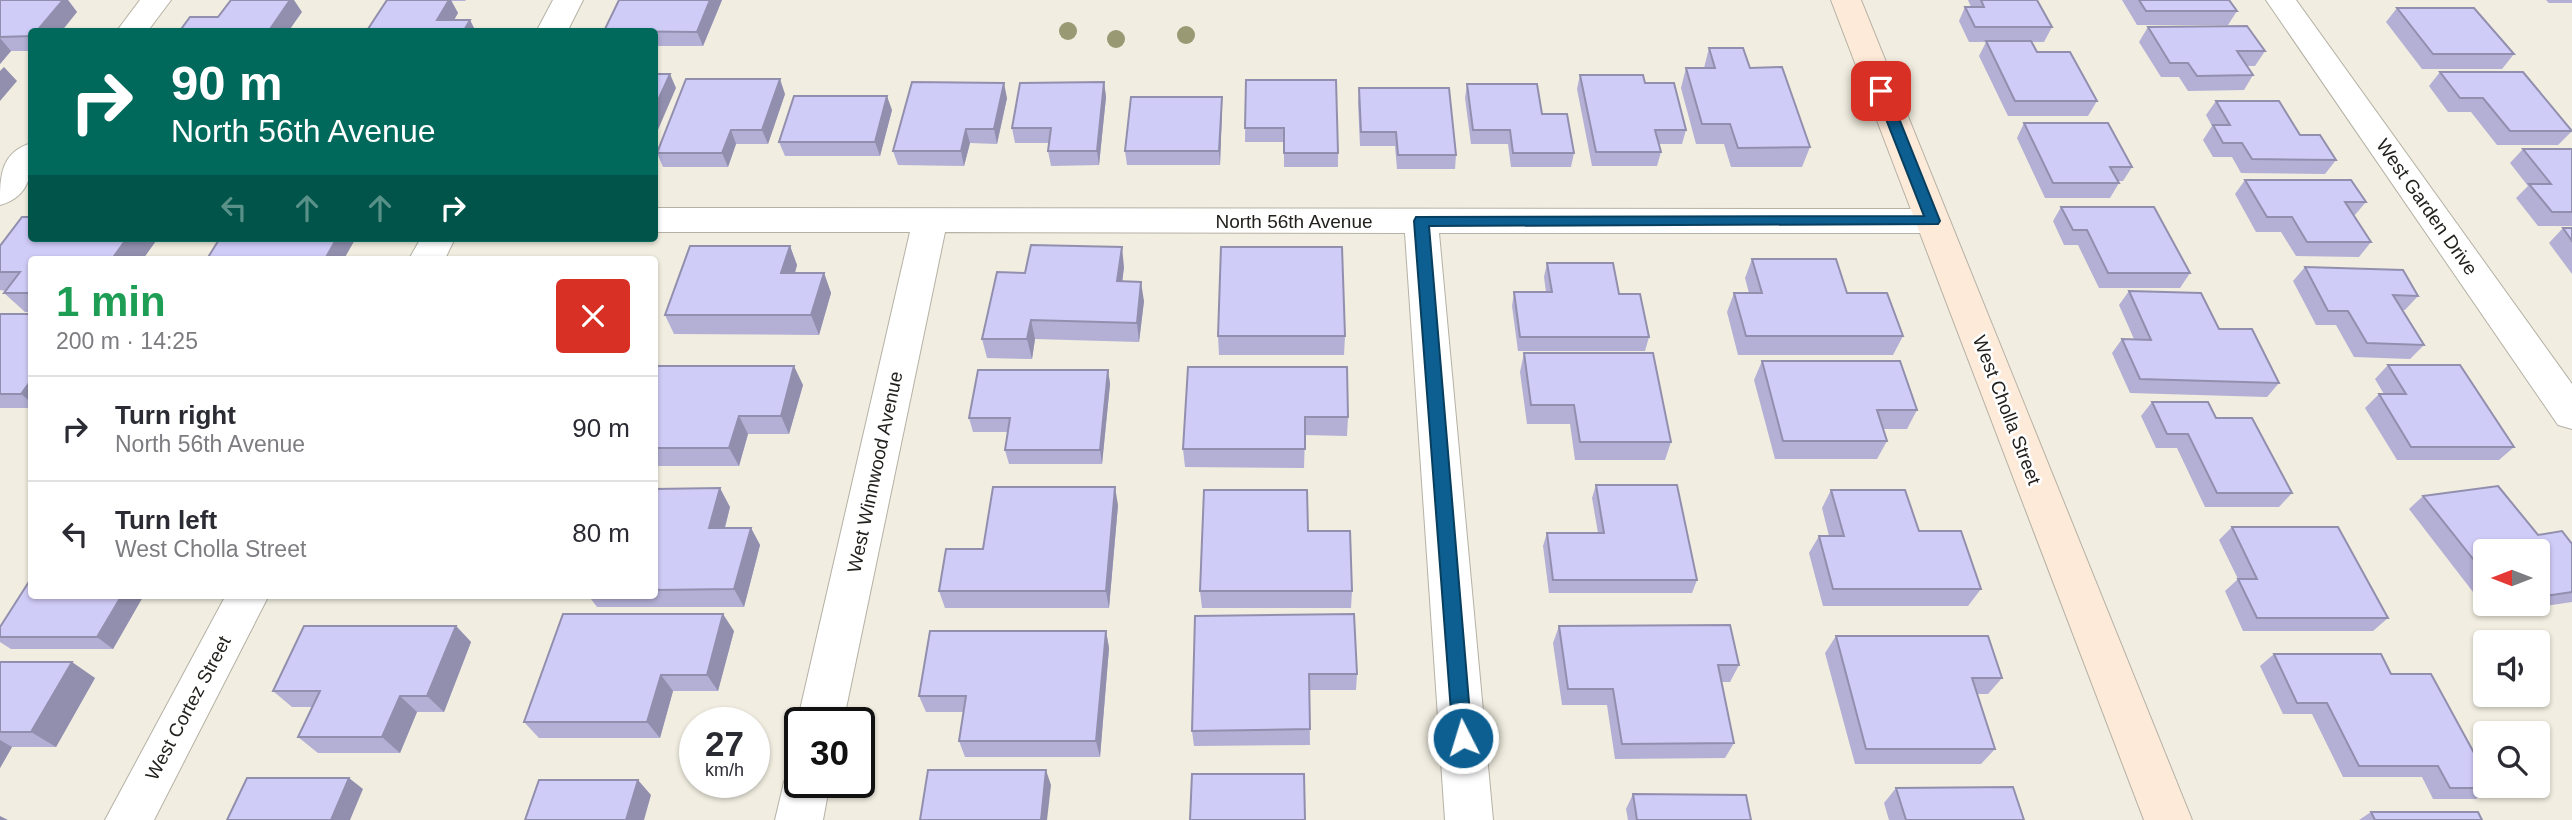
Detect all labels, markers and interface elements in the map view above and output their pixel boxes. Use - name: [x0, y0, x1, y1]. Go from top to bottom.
- icon: right: [56, 56, 147, 147]
- text: 90 m: [171, 56, 283, 110]
- pin: [1851, 61, 1911, 121]
- icon: arrive: [1862, 72, 1900, 110]
- text: North 56th Avenue: [171, 113, 436, 149]
- street label: West Garden Drive: [2372, 135, 2482, 279]
- icon: left: [215, 189, 253, 227]
- icon: ahead: [288, 189, 326, 227]
- icon: ahead: [361, 189, 399, 227]
- icon: right: [434, 189, 472, 227]
- street label: North 56th Avenue: [1215, 211, 1373, 232]
- text: 1 min: [56, 278, 166, 325]
- button: close: [556, 279, 630, 353]
- text: 200 m · 14:25: [56, 328, 198, 354]
- street label: West Cholla Street: [1969, 332, 2045, 488]
- street label: West Winnwood Avenue: [843, 369, 907, 575]
- text: Turn right: [115, 400, 236, 430]
- icon: right: [56, 410, 94, 448]
- text: 90 m: [572, 413, 630, 443]
- text: North 56th Avenue: [115, 431, 305, 457]
- text: Turn left: [115, 505, 217, 535]
- icon: left: [56, 515, 94, 553]
- text: 80 m: [572, 518, 630, 548]
- text: West Cholla Street: [115, 536, 306, 562]
- north arrow: [2473, 539, 2550, 616]
- map controls: [2473, 539, 2550, 798]
- button: sound: [2473, 630, 2550, 707]
- street label: West Cortez Street: [141, 632, 235, 784]
- position arrow: [1426, 701, 1500, 775]
- speed limit sign: 30: [784, 707, 875, 798]
- button: search: [2473, 721, 2550, 798]
- text: 27: [705, 724, 744, 763]
- text: km/h: [705, 760, 744, 780]

